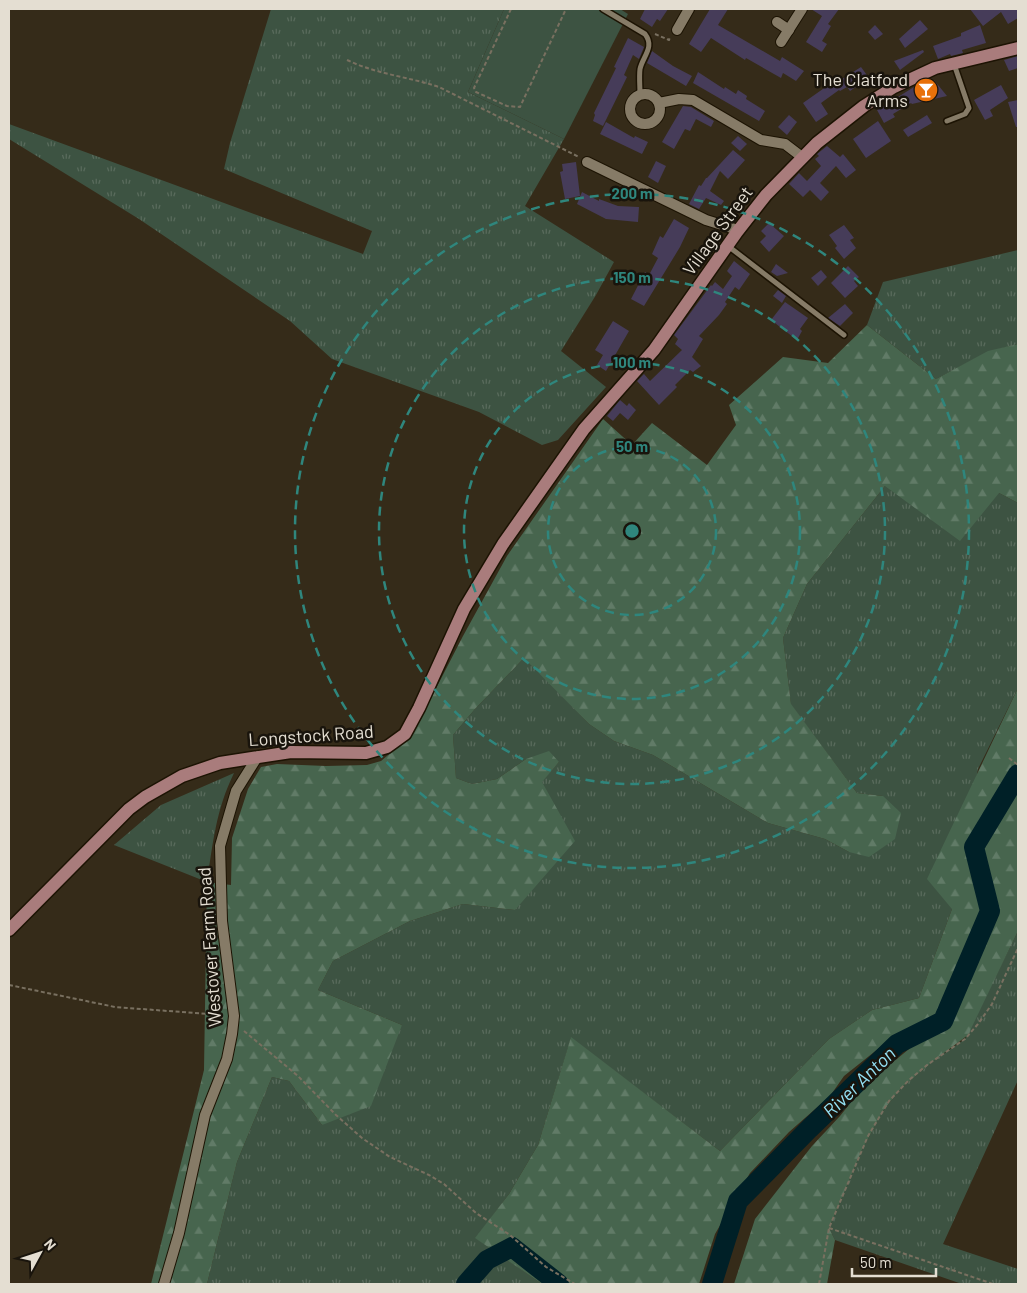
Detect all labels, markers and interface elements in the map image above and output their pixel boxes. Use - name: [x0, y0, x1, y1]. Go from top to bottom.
- place label: The Clatford Arms: [813, 68, 908, 111]
- bar icon: The Clatford Arms: [913, 77, 939, 103]
- street label: Village Street: [678, 182, 757, 279]
- text: 200 m: [611, 184, 653, 202]
- text: 150 m: [613, 268, 651, 286]
- text: 100 m: [613, 353, 651, 371]
- text: 50 m: [616, 437, 648, 455]
- centre of rings: [623, 522, 641, 540]
- street label: Longstock Road: [247, 720, 374, 750]
- street label: Westover Farm Road: [192, 866, 226, 1028]
- water label: River Anton: [818, 1041, 900, 1122]
- north arrow: [15, 1228, 65, 1278]
- text: N: [41, 1235, 60, 1253]
- scale bar: [852, 1246, 936, 1278]
- text: 50 m: [860, 1253, 892, 1271]

